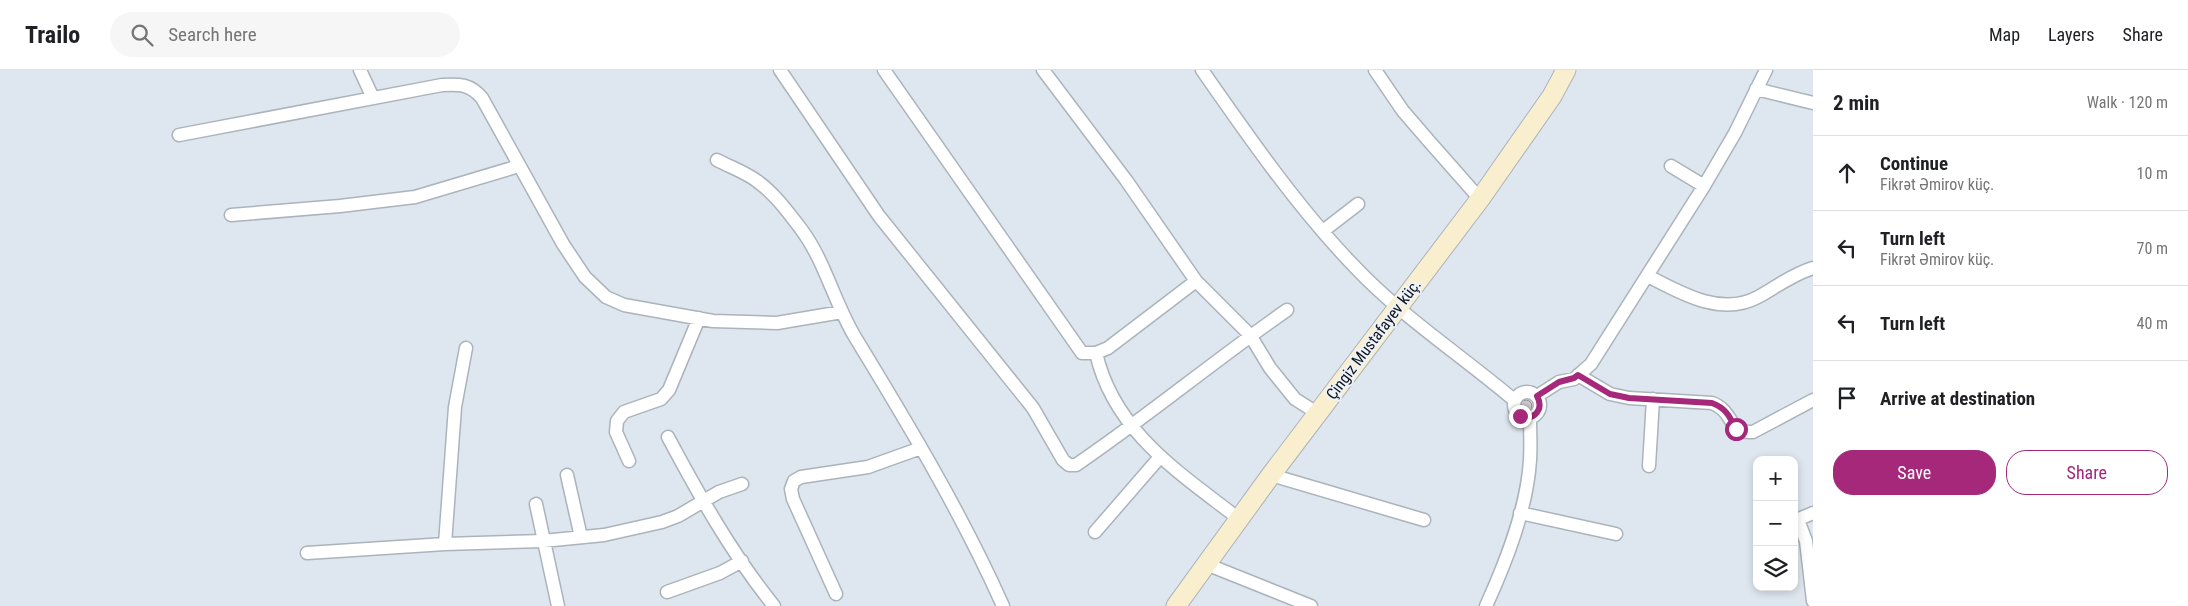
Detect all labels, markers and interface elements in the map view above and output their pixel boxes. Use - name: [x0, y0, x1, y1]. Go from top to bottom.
- search box: [110, 12, 460, 57]
- text: Trailo: [25, 21, 80, 49]
- icon: search: [128, 21, 156, 49]
- text: Search here: [168, 23, 257, 46]
- text: Map: [1989, 24, 2020, 45]
- text: Layers: [2048, 24, 2095, 45]
- text: Share: [2123, 24, 2163, 45]
- text: 2 min: [1833, 91, 1880, 115]
- text: Walk · 120 m: [2087, 93, 2168, 112]
- text: Continue: [1880, 152, 1948, 175]
- icon: ahead: [1833, 159, 1861, 187]
- text: 10 m: [2136, 164, 2168, 183]
- text: Fikrət Əmirov küç.: [1880, 175, 1994, 194]
- text: Turn left: [1880, 227, 1945, 250]
- icon: left: [1833, 234, 1861, 262]
- text: 70 m: [2136, 239, 2168, 258]
- text: Fikrət Əmirov küç.: [1880, 250, 1994, 269]
- street label: Çingiz Mustafayev küç.: [1322, 275, 1425, 403]
- icon: left: [1833, 309, 1861, 337]
- text: Turn left: [1880, 312, 1945, 335]
- text: 40 m: [2136, 314, 2168, 333]
- icon: arrive: [1833, 384, 1861, 412]
- text: Arrive at destination: [1880, 387, 2035, 410]
- route end: [1509, 405, 1532, 428]
- route start: [1725, 418, 1748, 441]
- button: Save: [1833, 450, 1996, 495]
- button: Share: [2006, 450, 2168, 495]
- map controls: [1753, 456, 1798, 591]
- button: +: [1753, 456, 1798, 501]
- button: −: [1753, 501, 1798, 546]
- button: layers: [1753, 546, 1798, 591]

